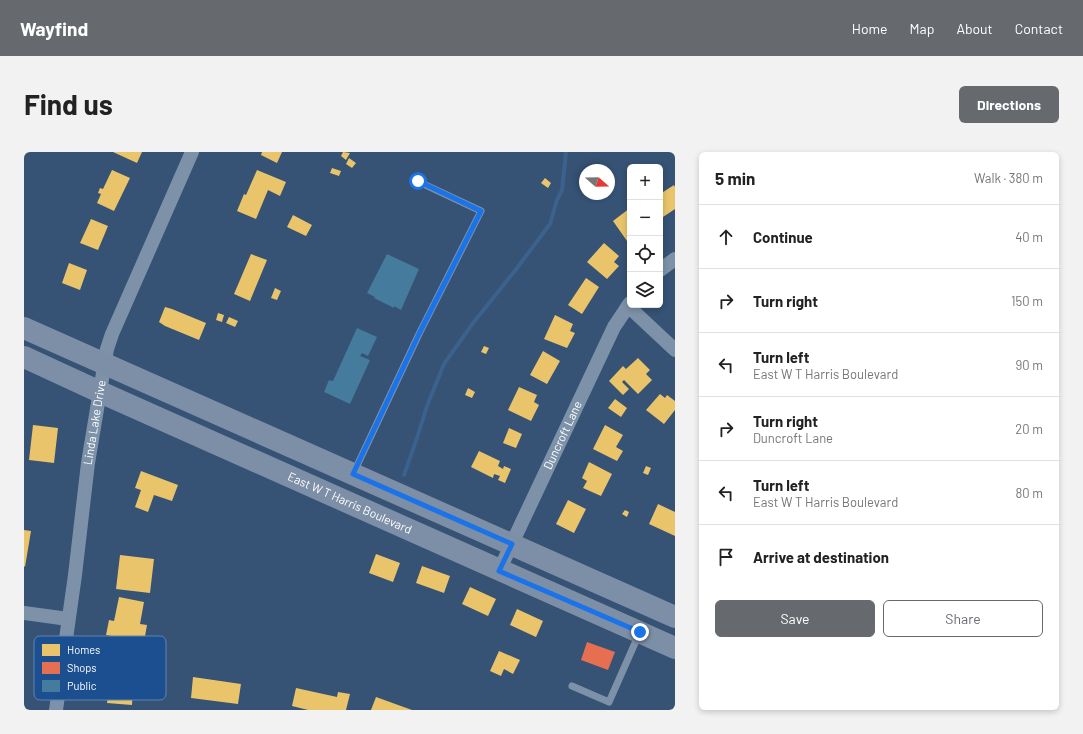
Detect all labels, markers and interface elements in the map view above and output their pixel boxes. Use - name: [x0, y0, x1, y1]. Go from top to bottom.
- text: Wayfind: [20, 17, 88, 40]
- text: Home: [852, 20, 888, 37]
- text: Map: [910, 20, 934, 37]
- text: About: [956, 20, 993, 37]
- text: Contact: [1015, 20, 1063, 37]
- button: Directions: [959, 86, 1059, 123]
- text: Find us: [24, 87, 113, 121]
- north arrow: [579, 164, 615, 200]
- map controls: [627, 164, 663, 308]
- button: +: [627, 164, 663, 200]
- text: 5 min: [715, 168, 755, 188]
- text: Walk · 380 m: [974, 170, 1043, 186]
- route start: [409, 172, 427, 190]
- button: −: [627, 200, 663, 236]
- icon: ahead: [715, 226, 737, 248]
- text: Continue: [753, 228, 813, 246]
- text: 40 m: [1015, 229, 1043, 245]
- button: locate: [627, 236, 663, 272]
- button: layers: [627, 272, 663, 308]
- icon: right: [715, 290, 737, 312]
- text: Turn right: [753, 292, 818, 310]
- text: 150 m: [1011, 293, 1043, 309]
- text: Turn left: [753, 348, 809, 366]
- icon: left: [715, 354, 737, 376]
- text: 90 m: [1016, 357, 1043, 373]
- text: East W T Harris Boulevard: [753, 366, 898, 382]
- street label: Linda Lake Drive: [80, 379, 108, 466]
- street label: Duncroft Lane: [540, 398, 584, 471]
- text: Turn right: [753, 412, 818, 430]
- icon: right: [715, 418, 737, 440]
- text: 20 m: [1015, 421, 1043, 437]
- text: Duncroft Lane: [753, 430, 833, 446]
- street label: East W T Harris Boulevard: [286, 469, 414, 536]
- text: Turn left: [753, 476, 809, 494]
- icon: left: [715, 482, 737, 504]
- text: 80 m: [1016, 485, 1043, 501]
- text: East W T Harris Boulevard: [753, 494, 898, 510]
- icon: arrive: [715, 546, 737, 568]
- text: Arrive at destination: [753, 548, 889, 566]
- button: Save: [715, 600, 875, 637]
- button: Share: [883, 600, 1043, 637]
- route end: [631, 623, 649, 641]
- legend: [34, 636, 166, 700]
- text: Homes: [67, 643, 100, 656]
- text: Shops: [67, 661, 97, 674]
- text: Public: [67, 679, 97, 692]

